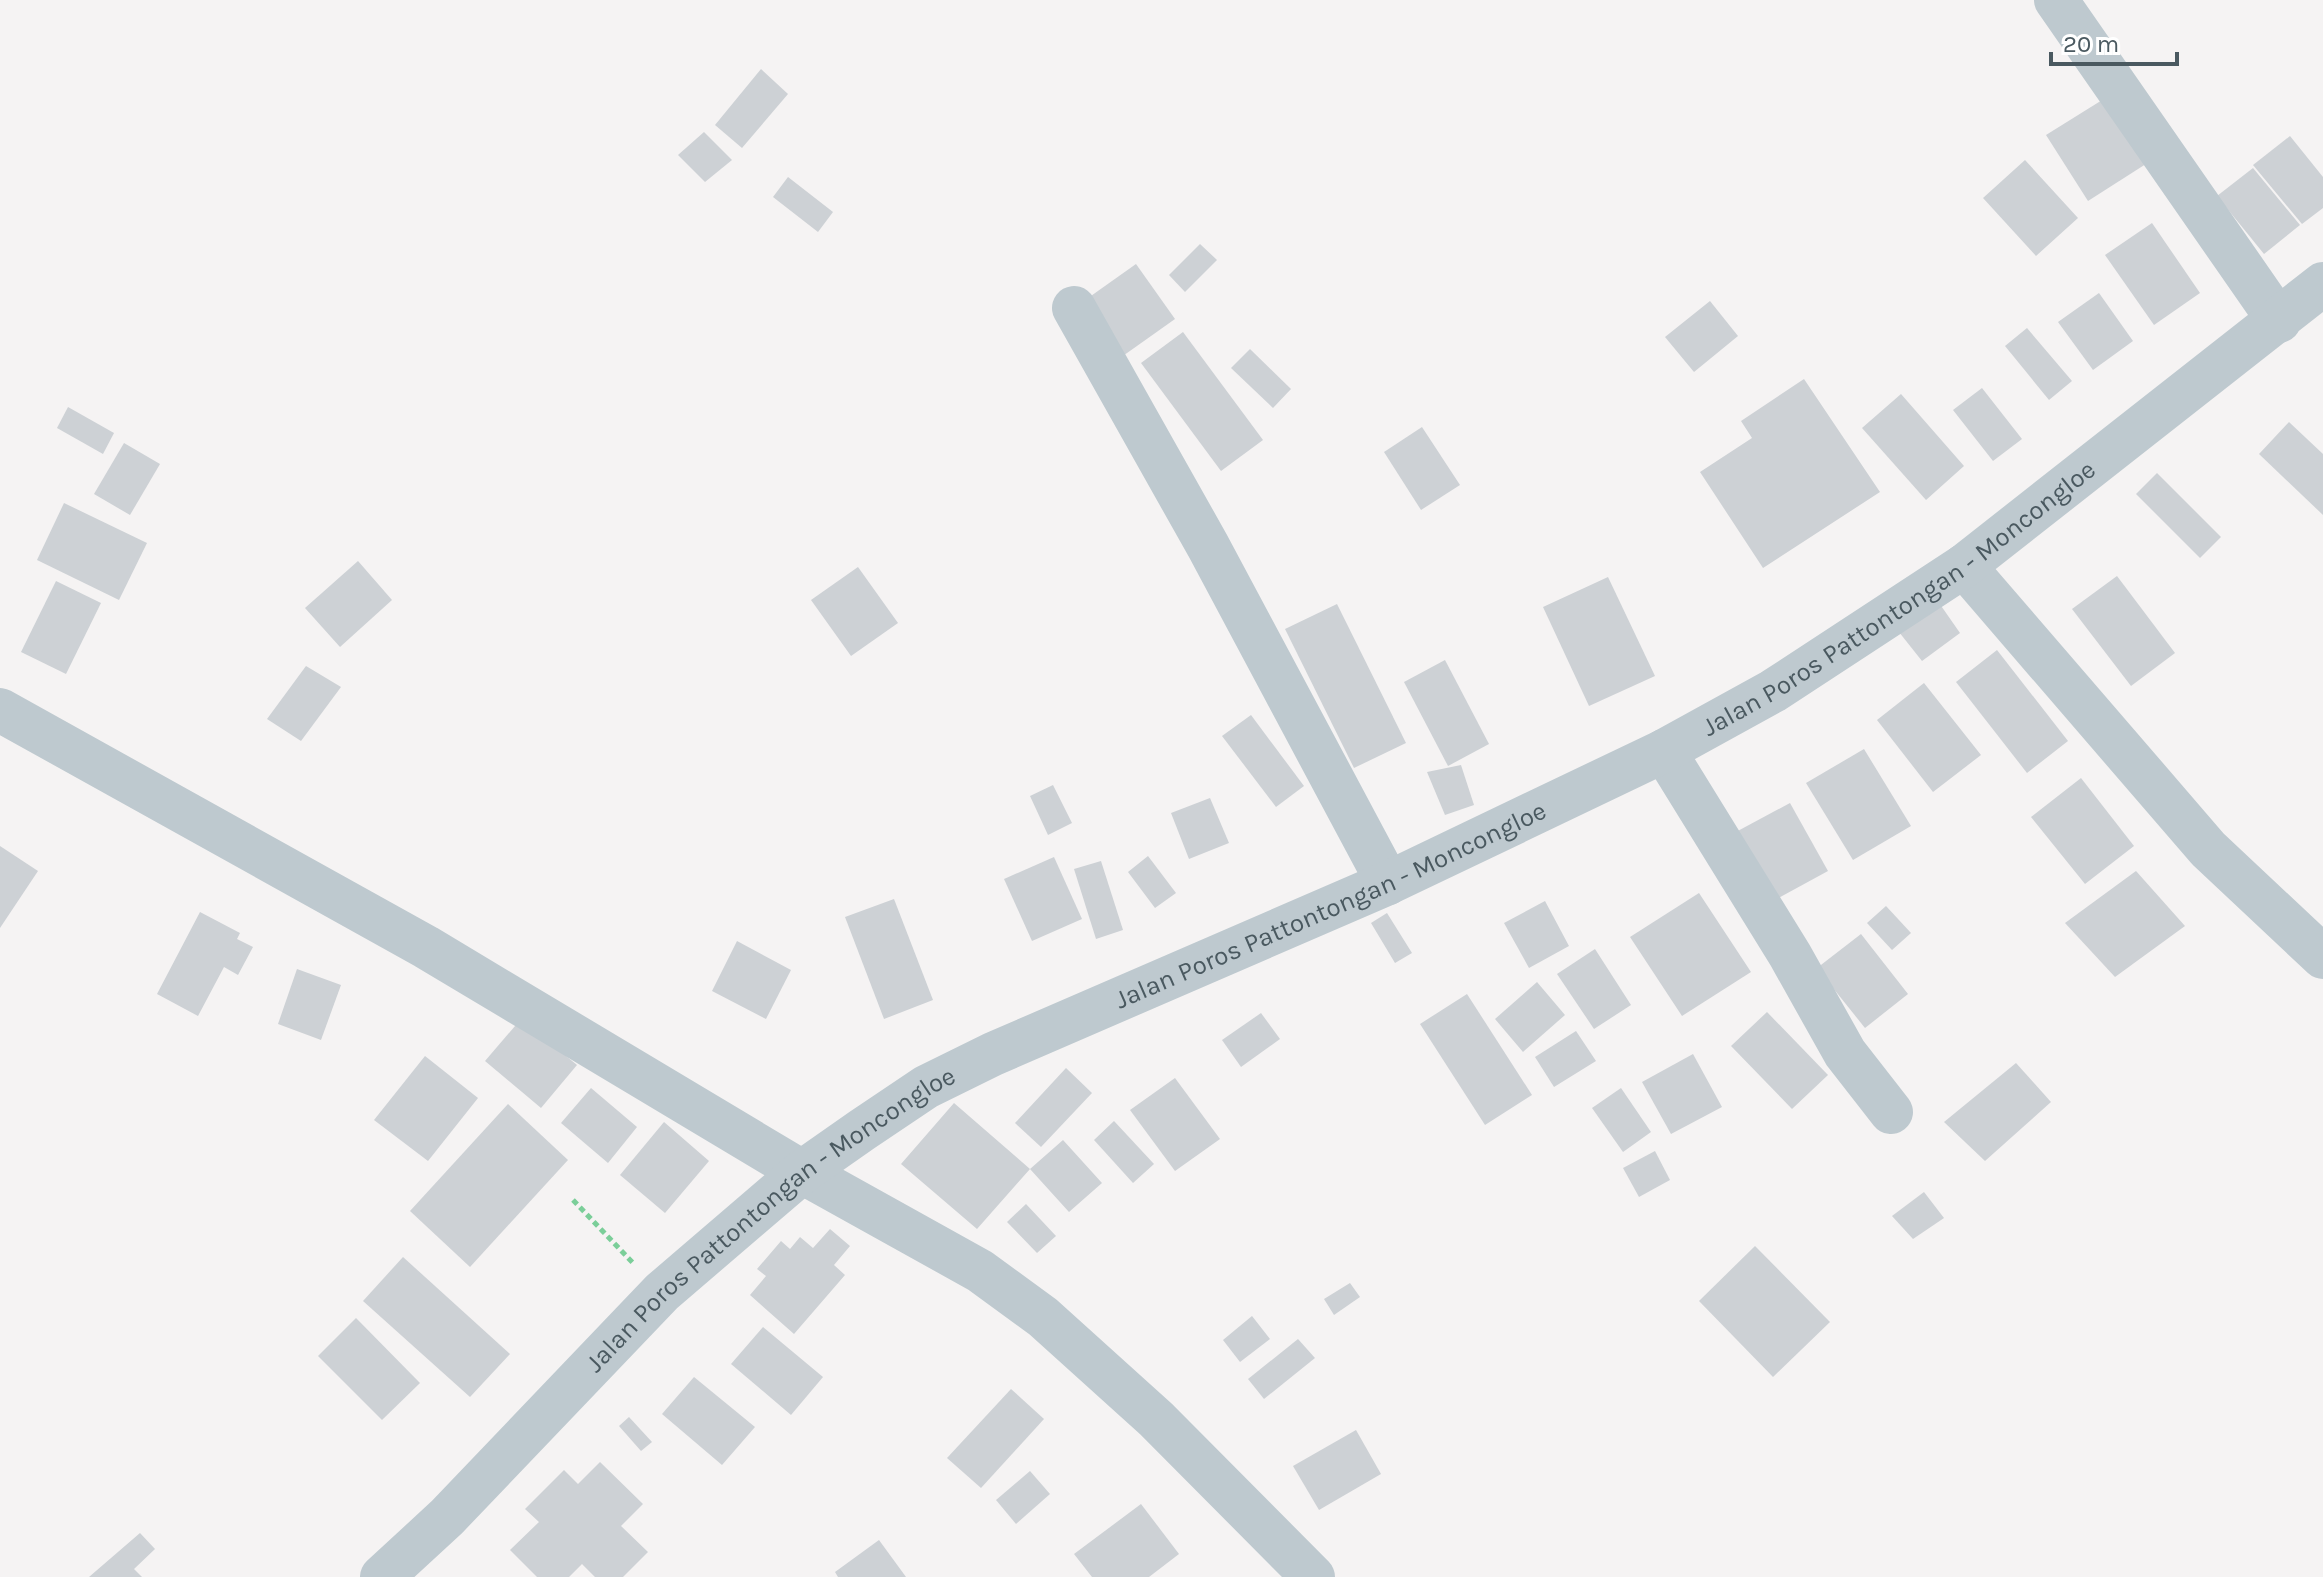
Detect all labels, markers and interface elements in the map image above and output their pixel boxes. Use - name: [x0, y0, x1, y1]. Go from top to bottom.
- scale bar: [2051, 16, 2177, 66]
- text: 20 m: [2063, 30, 2119, 58]
- street label: Jalan Poros Pattontongan - Moncongloe: [1697, 453, 2101, 742]
- street label: Jalan Poros Pattontongan - Moncongloe: [1110, 794, 1551, 1015]
- street label: Jalan Poros Pattontongan - Moncongloe: [579, 1060, 960, 1378]

